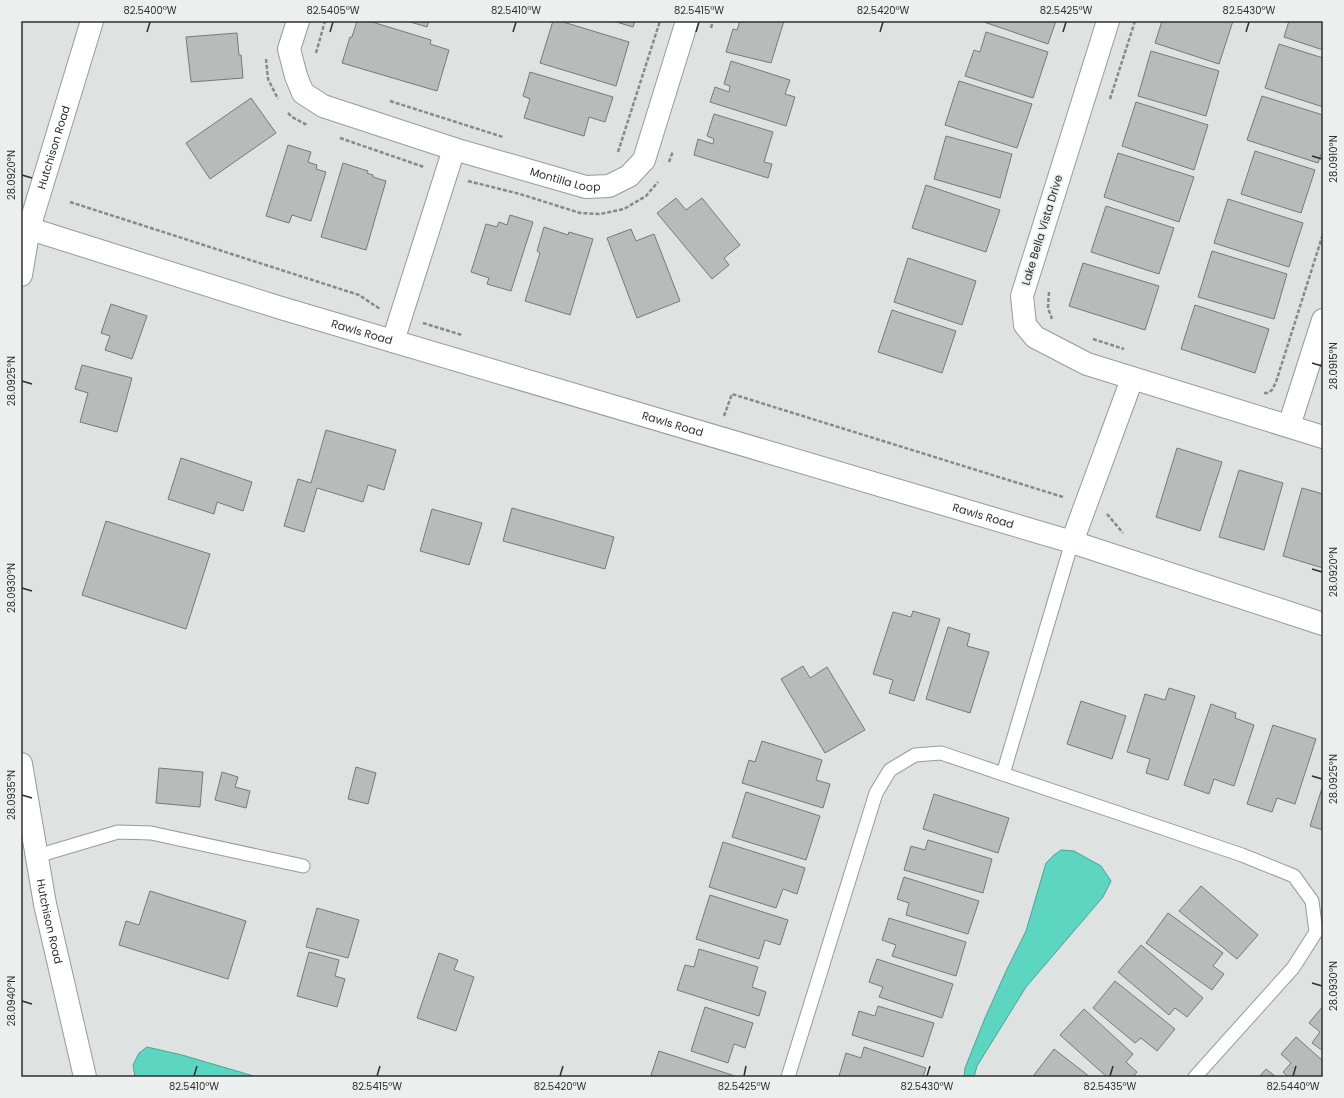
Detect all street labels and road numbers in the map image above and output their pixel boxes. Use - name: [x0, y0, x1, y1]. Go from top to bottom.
- street label: Hutchison Road: [33, 104, 74, 191]
- street label: Montilla Loop: [528, 163, 601, 195]
- street label: Lake Bella Vista Drive: [1018, 173, 1066, 287]
- street label: Rawls Road: [329, 315, 394, 349]
- street label: Rawls Road: [640, 407, 705, 440]
- street label: Rawls Road: [951, 499, 1016, 532]
- street label: Hutchison Road: [33, 878, 67, 965]

